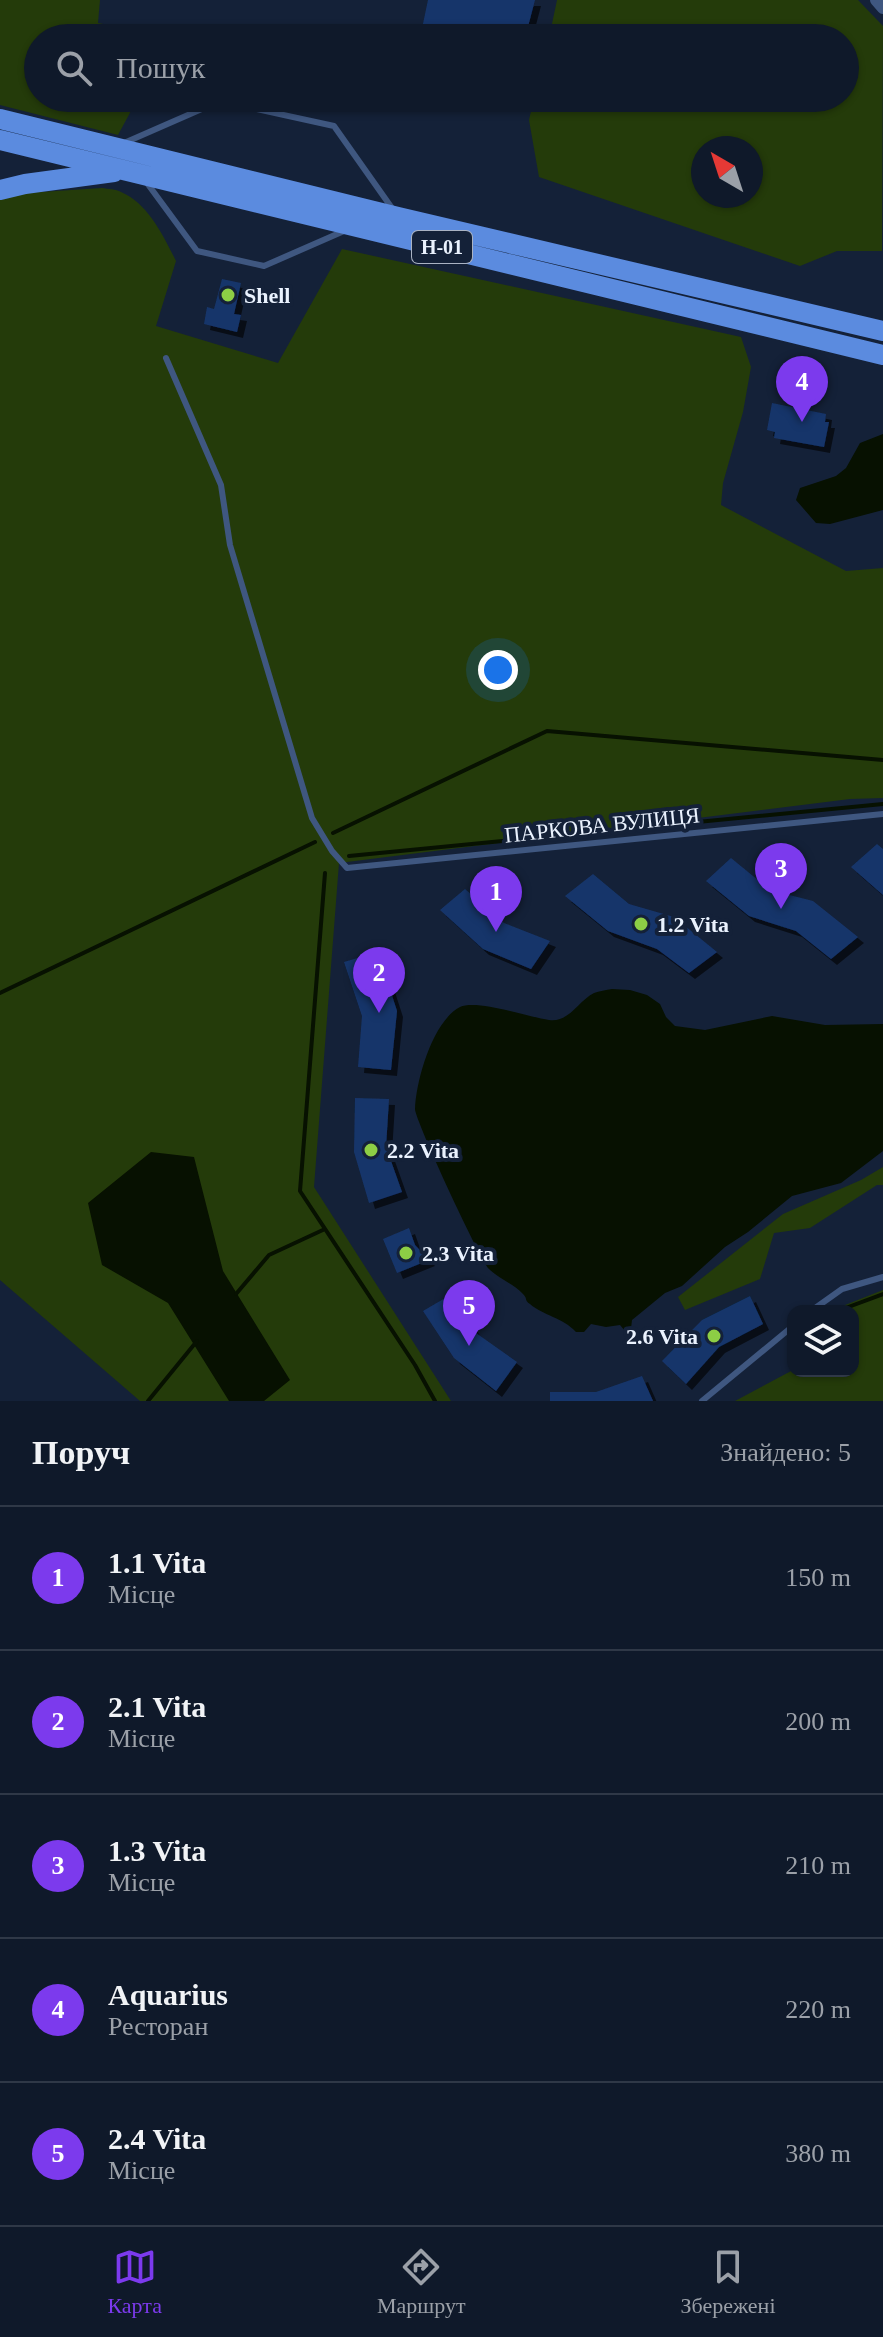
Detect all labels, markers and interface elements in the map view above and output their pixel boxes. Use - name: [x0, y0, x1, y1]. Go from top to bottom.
- search box: [24, 24, 859, 112]
- icon: search: [52, 46, 96, 90]
- text: Пошук: [116, 51, 205, 84]
- north arrow: [691, 136, 763, 208]
- road number: Н-01: [412, 231, 472, 263]
- place label: Shell: [244, 283, 290, 308]
- marker: Shell: [219, 286, 237, 304]
- pin: 4: [776, 356, 828, 422]
- your location: [478, 650, 518, 690]
- street label: ПАРКОВА ВУЛИЦЯ: [503, 802, 701, 848]
- pin: 3: [755, 843, 807, 909]
- pin: 1: [470, 866, 522, 932]
- place label: 1.2 Vita: [657, 912, 729, 937]
- marker: 1.2 Vita: [632, 915, 650, 933]
- pin: 2: [353, 947, 405, 1013]
- place label: 2.2 Vita: [387, 1138, 459, 1163]
- marker: 2.2 Vita: [362, 1141, 380, 1159]
- place label: 2.3 Vita: [422, 1241, 494, 1266]
- marker: 2.3 Vita: [397, 1244, 415, 1262]
- pin: 5: [443, 1280, 495, 1346]
- map controls: [787, 1305, 859, 1377]
- button: layers: [787, 1305, 859, 1377]
- place label: 2.6 Vita: [626, 1324, 698, 1349]
- marker: 2.6 Vita: [705, 1327, 723, 1345]
- text: Поруч: [32, 1434, 130, 1471]
- text: Знайдено: 5: [720, 1438, 851, 1467]
- text: 1.1 Vita: [108, 1546, 206, 1579]
- text: 1: [52, 1563, 65, 1592]
- text: 150 m: [785, 1563, 851, 1592]
- text: Місце: [108, 1580, 175, 1609]
- text: 2.1 Vita: [108, 1690, 206, 1723]
- text: 2: [52, 1707, 65, 1736]
- text: 200 m: [785, 1707, 851, 1736]
- text: Місце: [108, 1724, 175, 1753]
- text: 1.3 Vita: [108, 1834, 206, 1867]
- text: 3: [52, 1851, 65, 1880]
- text: 210 m: [785, 1851, 851, 1880]
- text: Місце: [108, 1868, 175, 1897]
- text: Aquarius: [108, 1978, 228, 2011]
- text: 4: [52, 1995, 65, 2024]
- text: 220 m: [785, 1995, 851, 2024]
- text: Ресторан: [108, 2012, 208, 2041]
- text: 2.4 Vita: [108, 2122, 206, 2155]
- text: 5: [52, 2139, 65, 2168]
- text: 380 m: [785, 2139, 851, 2168]
- text: Місце: [108, 2156, 175, 2185]
- tab: Карта: [107, 2245, 162, 2319]
- tab: Маршрут: [377, 2245, 466, 2319]
- tab: Збережені: [680, 2245, 776, 2319]

